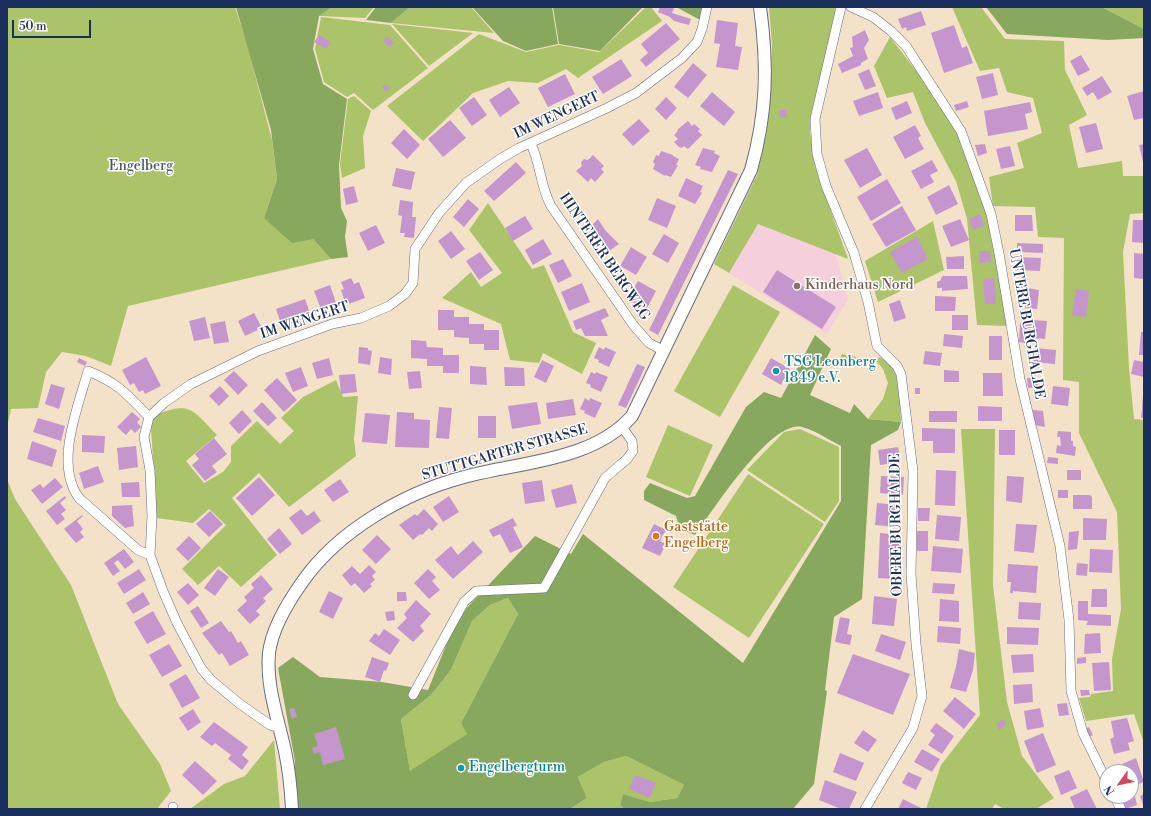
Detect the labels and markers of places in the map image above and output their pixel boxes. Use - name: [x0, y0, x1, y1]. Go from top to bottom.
- place label: Kinderhaus Nord: [805, 278, 913, 294]
- marker: Kinderhaus Nord: [792, 281, 802, 291]
- place label: TSG Leonberg 1849 e.V.: [784, 355, 876, 388]
- marker: TSG Leonberg 1849 e.V.: [771, 366, 781, 376]
- place label: Gaststätte Engelberg: [664, 520, 729, 552]
- marker: Gaststätte Engelberg: [651, 531, 661, 541]
- place label: Engelbergturm: [469, 760, 565, 776]
- marker: Engelbergturm: [456, 763, 466, 773]

